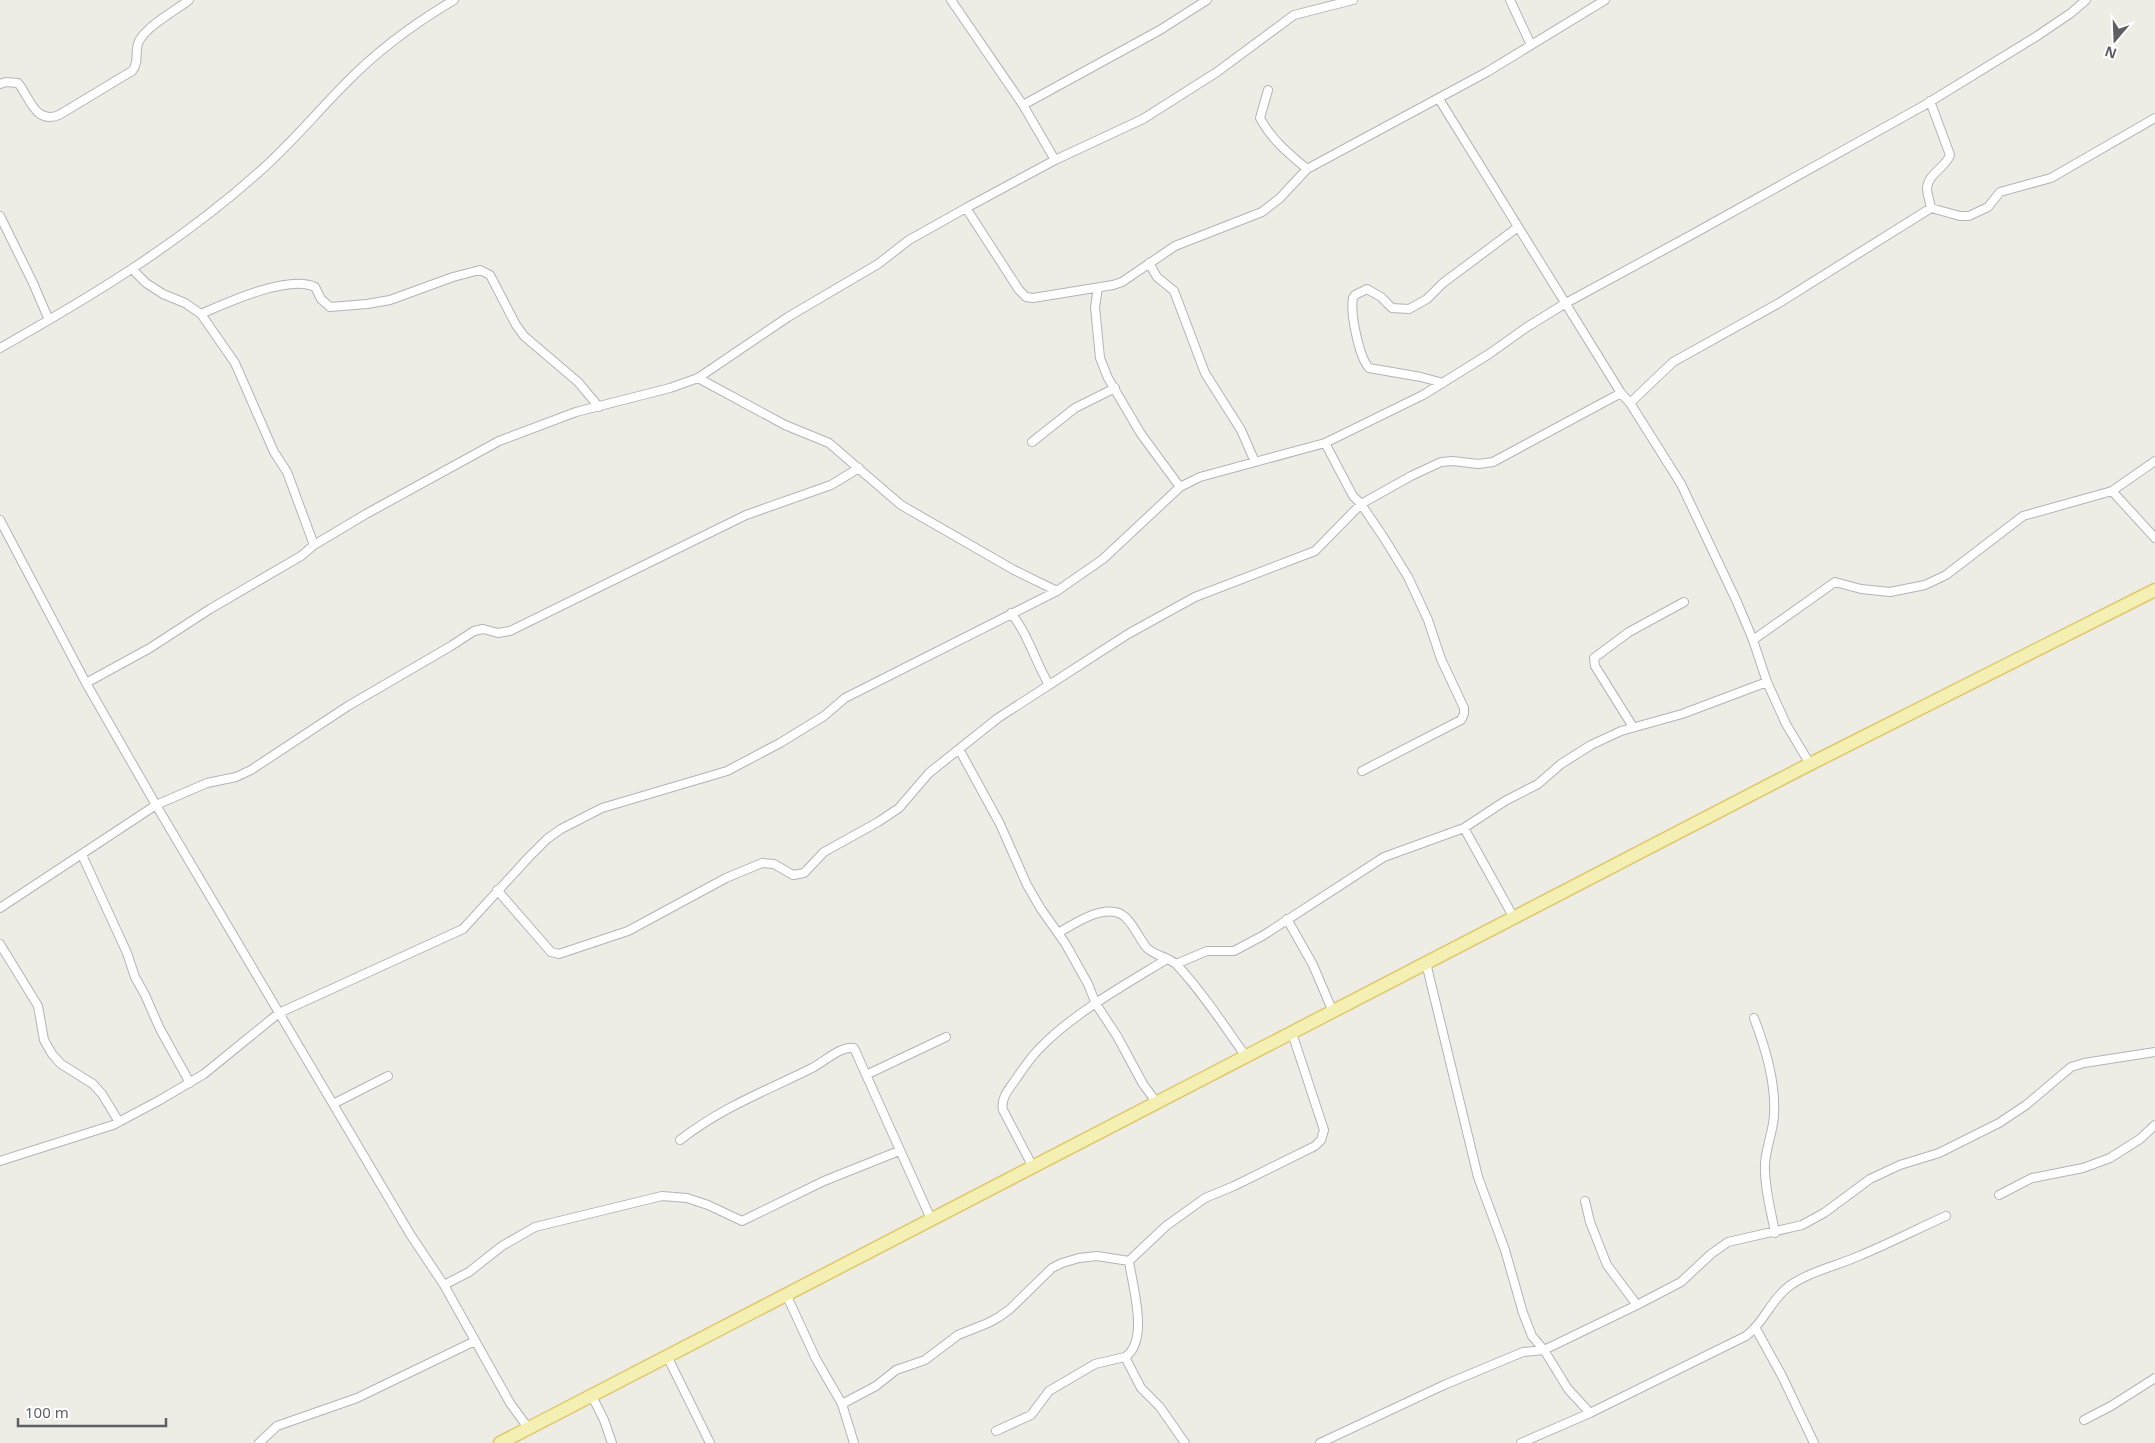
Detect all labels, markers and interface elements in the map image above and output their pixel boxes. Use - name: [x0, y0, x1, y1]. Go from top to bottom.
- north arrow: [2090, 15, 2140, 65]
- text: N: [2102, 42, 2119, 64]
- scale bar: [18, 1396, 165, 1428]
- text: 100 m: [25, 1402, 69, 1422]

